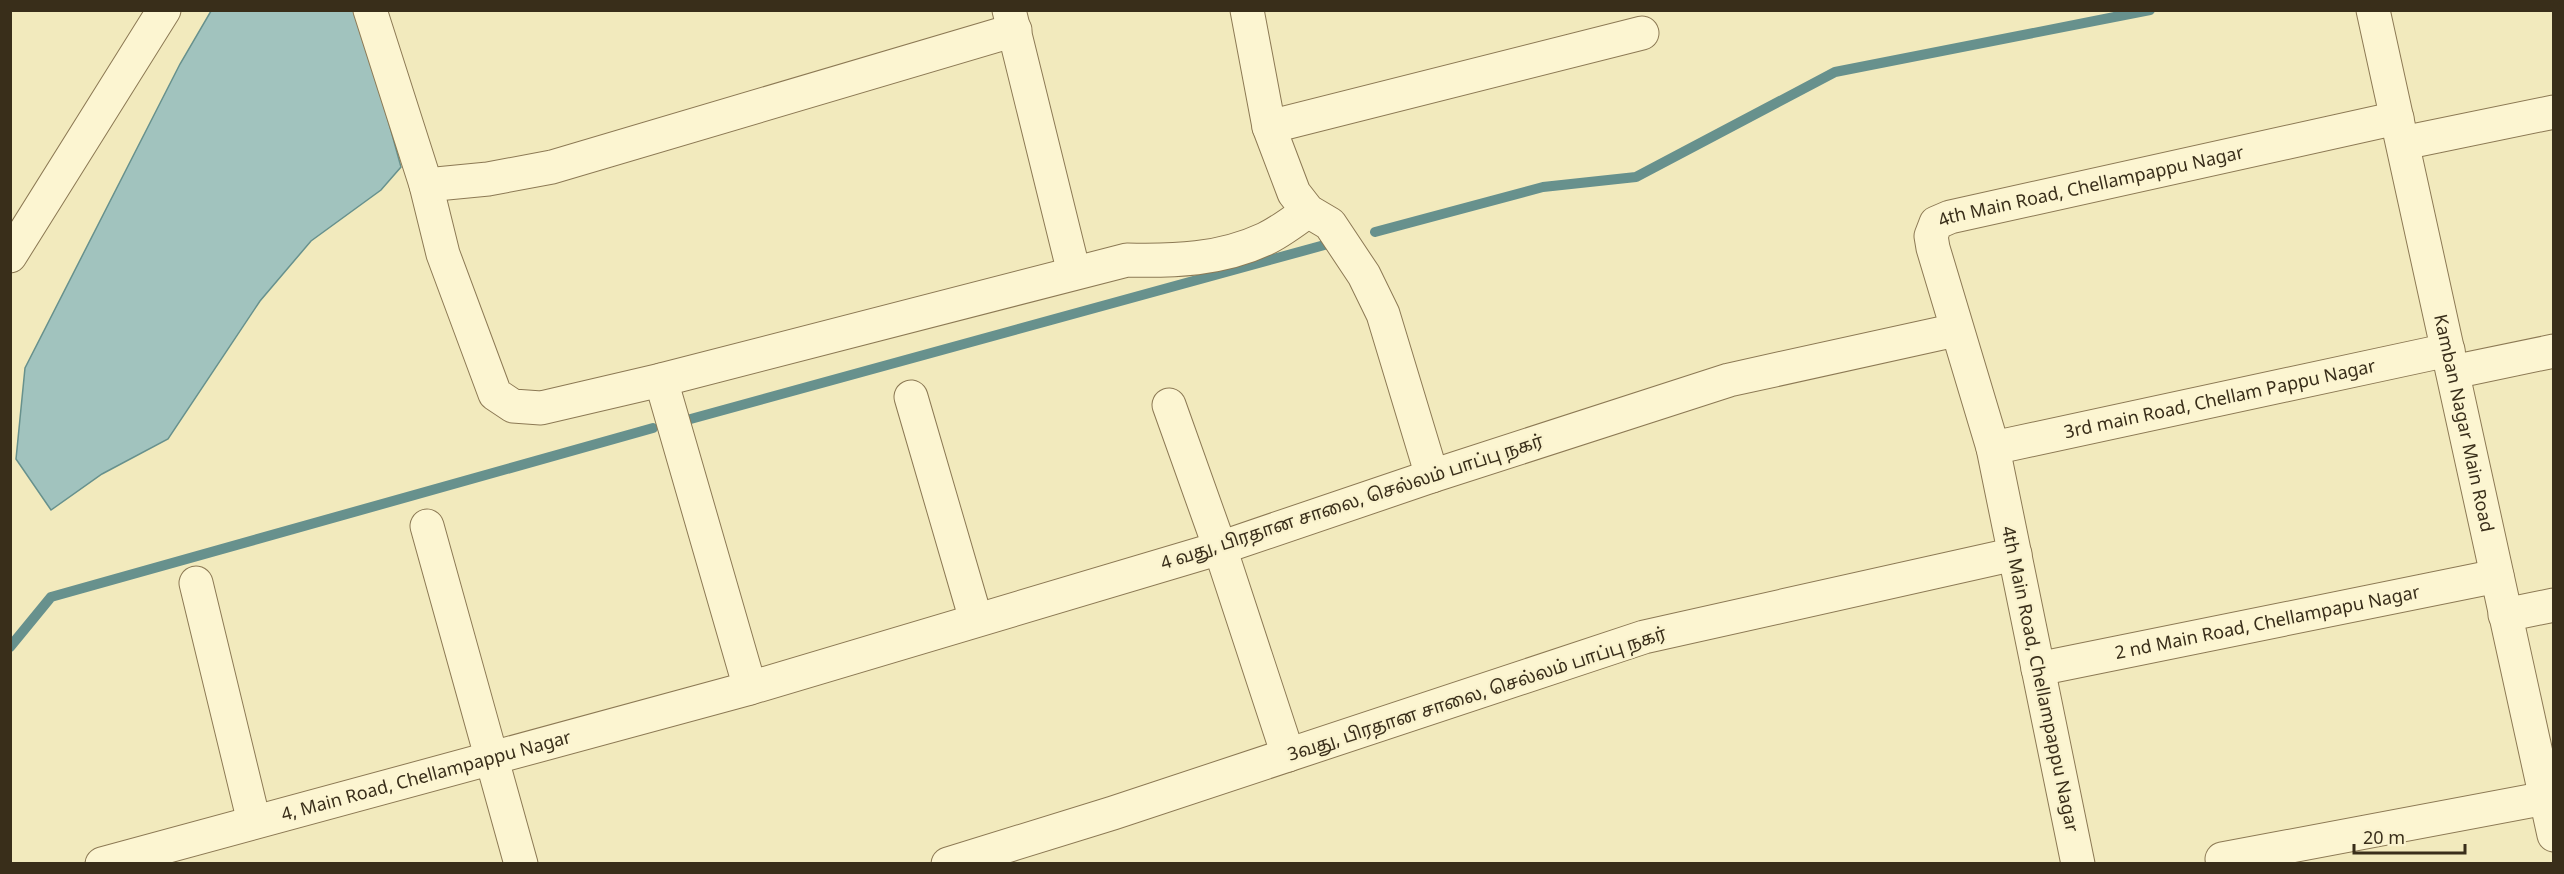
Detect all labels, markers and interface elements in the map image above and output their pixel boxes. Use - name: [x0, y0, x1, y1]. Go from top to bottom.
- street label: 4th Main Road, Chellampappu Nagar: [1935, 142, 2247, 234]
- street label: Kamban Nagar Main Road: [2427, 312, 2497, 535]
- street label: 3rd main Road, Chellam Pappu Nagar: [2062, 356, 2379, 445]
- street label: 4 வது, பிரதான சாலை, செல்லம் பாப்பு நகர்: [1158, 430, 1547, 576]
- street label: 4th Main Road, Chellampappu Nagar: [1995, 524, 2082, 835]
- street label: 2 nd Main Road, Chellampapu Nagar: [2113, 582, 2423, 666]
- street label: 3வது, பிரதான சாலை, செல்லம் பாப்பு நகர்: [1285, 623, 1670, 768]
- street label: 4, Main Road, Chellampappu Nagar: [279, 727, 575, 828]
- scale bar: [2354, 817, 2465, 855]
- text: 20 m: [2363, 828, 2405, 851]

